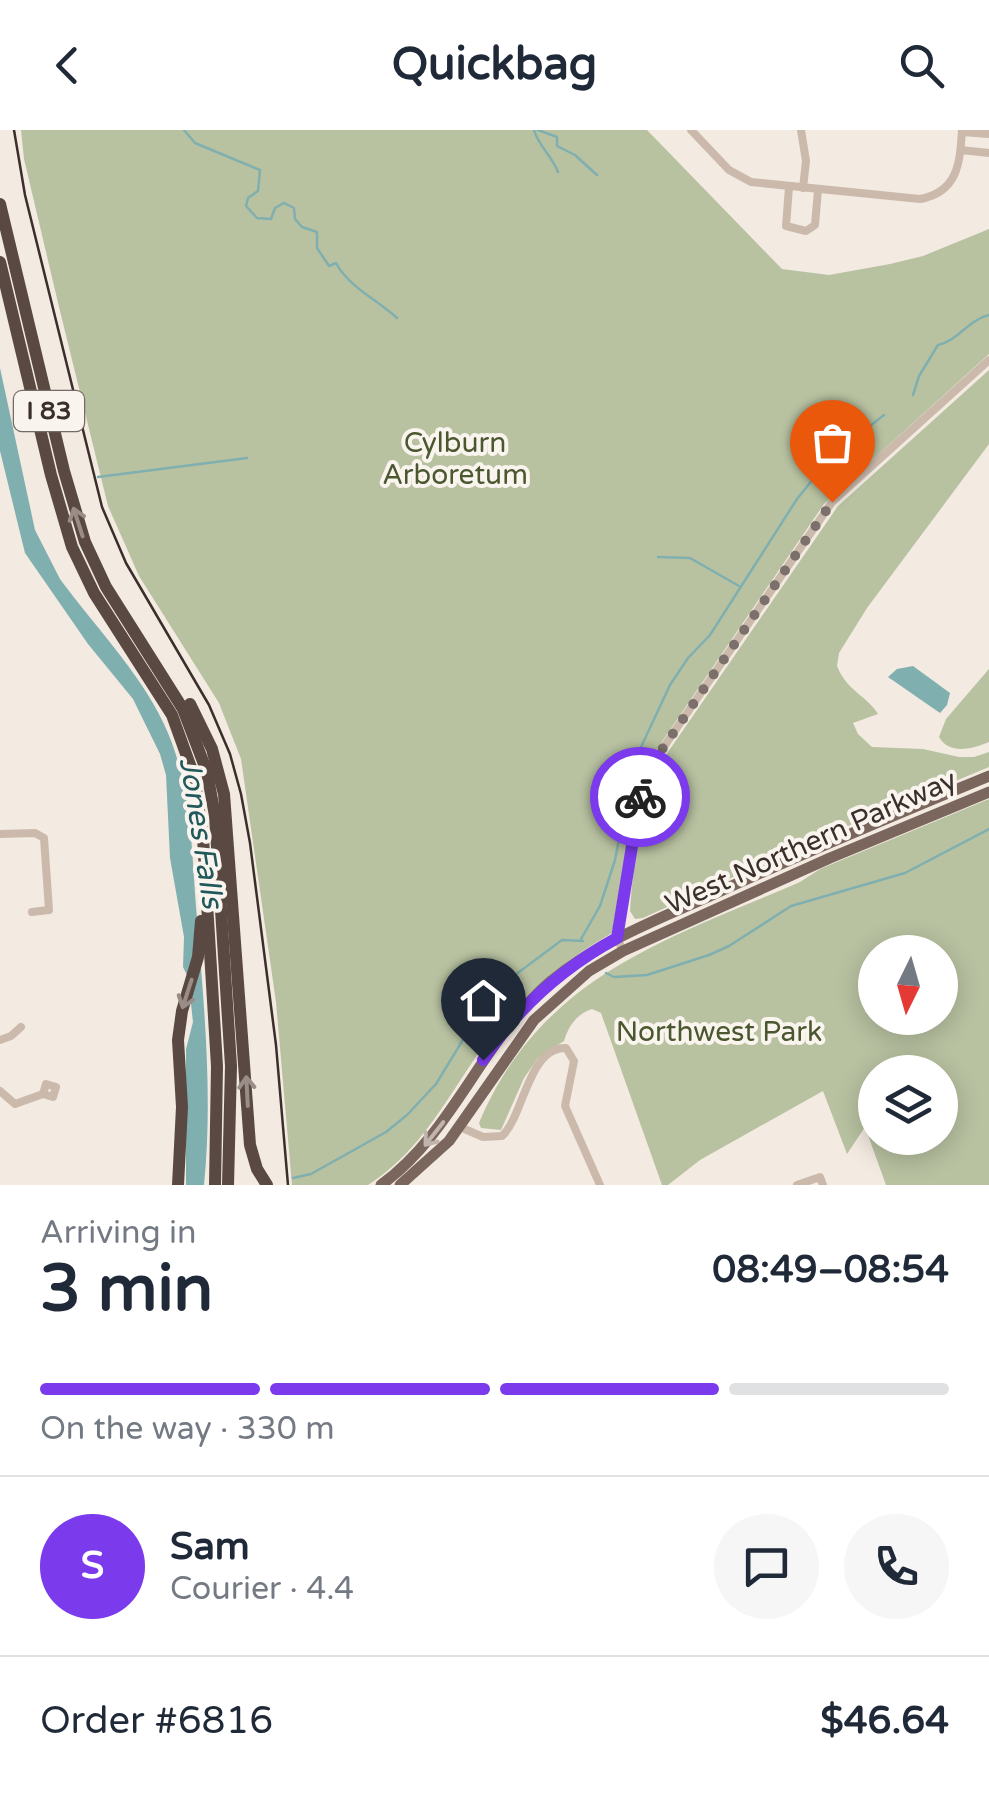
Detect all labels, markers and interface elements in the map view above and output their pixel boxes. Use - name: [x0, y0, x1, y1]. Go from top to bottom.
- icon: back: [40, 38, 95, 93]
- text: Quickbag: [392, 38, 597, 92]
- icon: search: [894, 38, 949, 93]
- road number: I 83: [14, 391, 84, 431]
- pin: [790, 400, 875, 503]
- icon: bag: [805, 415, 860, 470]
- park label: Cylburn Arboretum: [382, 426, 528, 492]
- one-way arrow: [68, 506, 86, 538]
- courier: [590, 747, 690, 847]
- water label: Jones Falls: [171, 755, 232, 913]
- street label: West Northern Parkway: [660, 762, 962, 922]
- icon: bike: [613, 770, 668, 825]
- north arrow: [858, 935, 958, 1035]
- map controls: [858, 935, 958, 1155]
- pin: [441, 958, 526, 1061]
- icon: home: [456, 973, 511, 1028]
- one-way arrow: [177, 977, 195, 1009]
- park label: Northwest Park: [616, 1015, 822, 1049]
- button: layers: [858, 1055, 958, 1155]
- one-way arrow: [238, 1076, 257, 1108]
- one-way arrow: [423, 1120, 445, 1146]
- text: Arriving in: [40, 1214, 197, 1252]
- text: 08:49–08:54: [712, 1247, 949, 1293]
- text: 3 min: [40, 1250, 213, 1329]
- text: On the way · 330 m: [40, 1410, 335, 1448]
- button: chat: [714, 1514, 819, 1619]
- button: phone: [844, 1514, 949, 1619]
- text: Sam: [170, 1524, 250, 1570]
- text: S: [81, 1543, 104, 1589]
- text: Courier · 4.4: [170, 1570, 354, 1608]
- text: Order #6816: [40, 1698, 273, 1744]
- text: $46.64: [820, 1698, 949, 1744]

